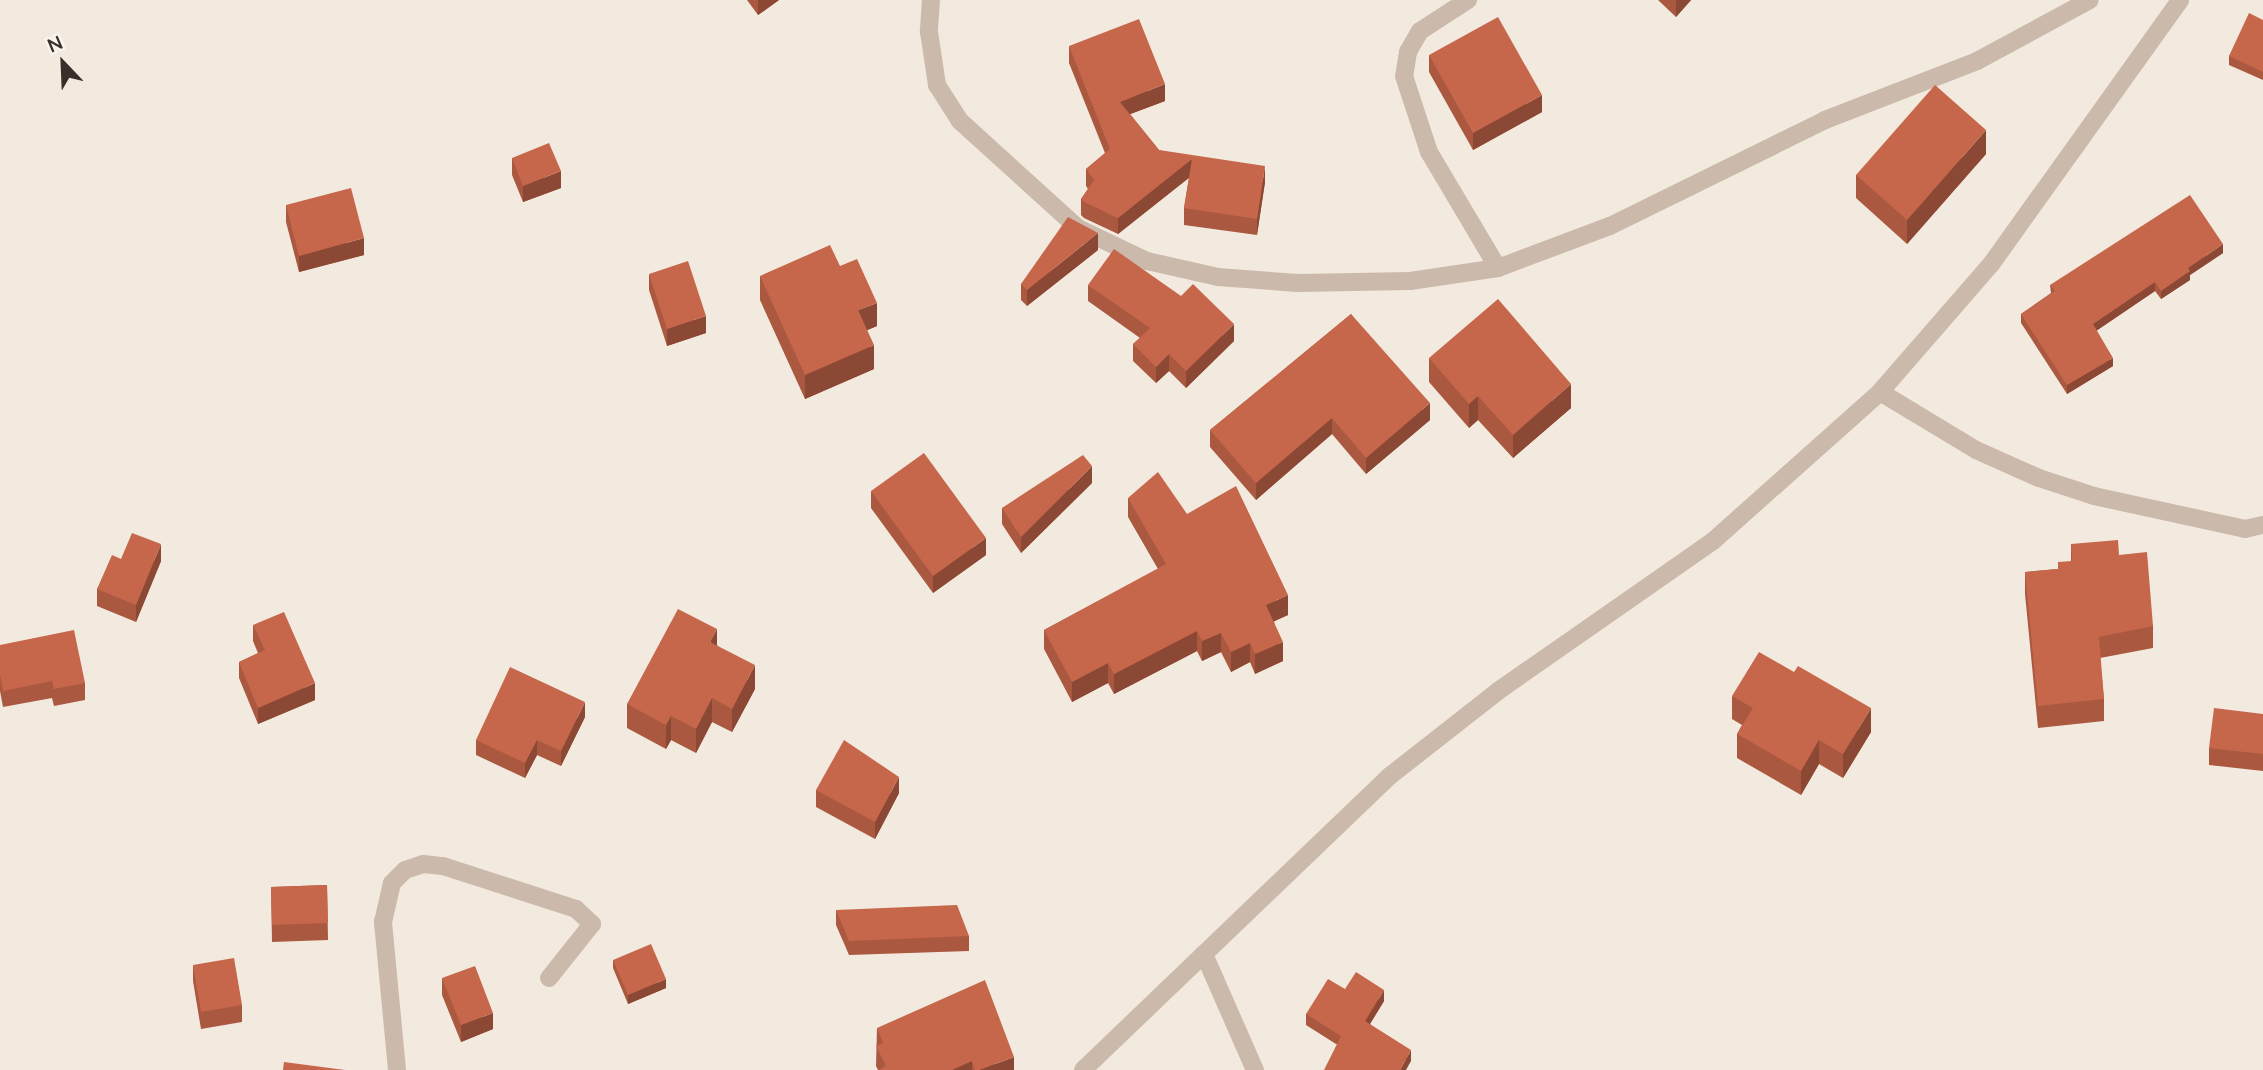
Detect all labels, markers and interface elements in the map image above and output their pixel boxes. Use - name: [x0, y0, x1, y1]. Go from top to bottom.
- north arrow: [28, 28, 98, 98]
- text: N: [43, 30, 66, 58]

